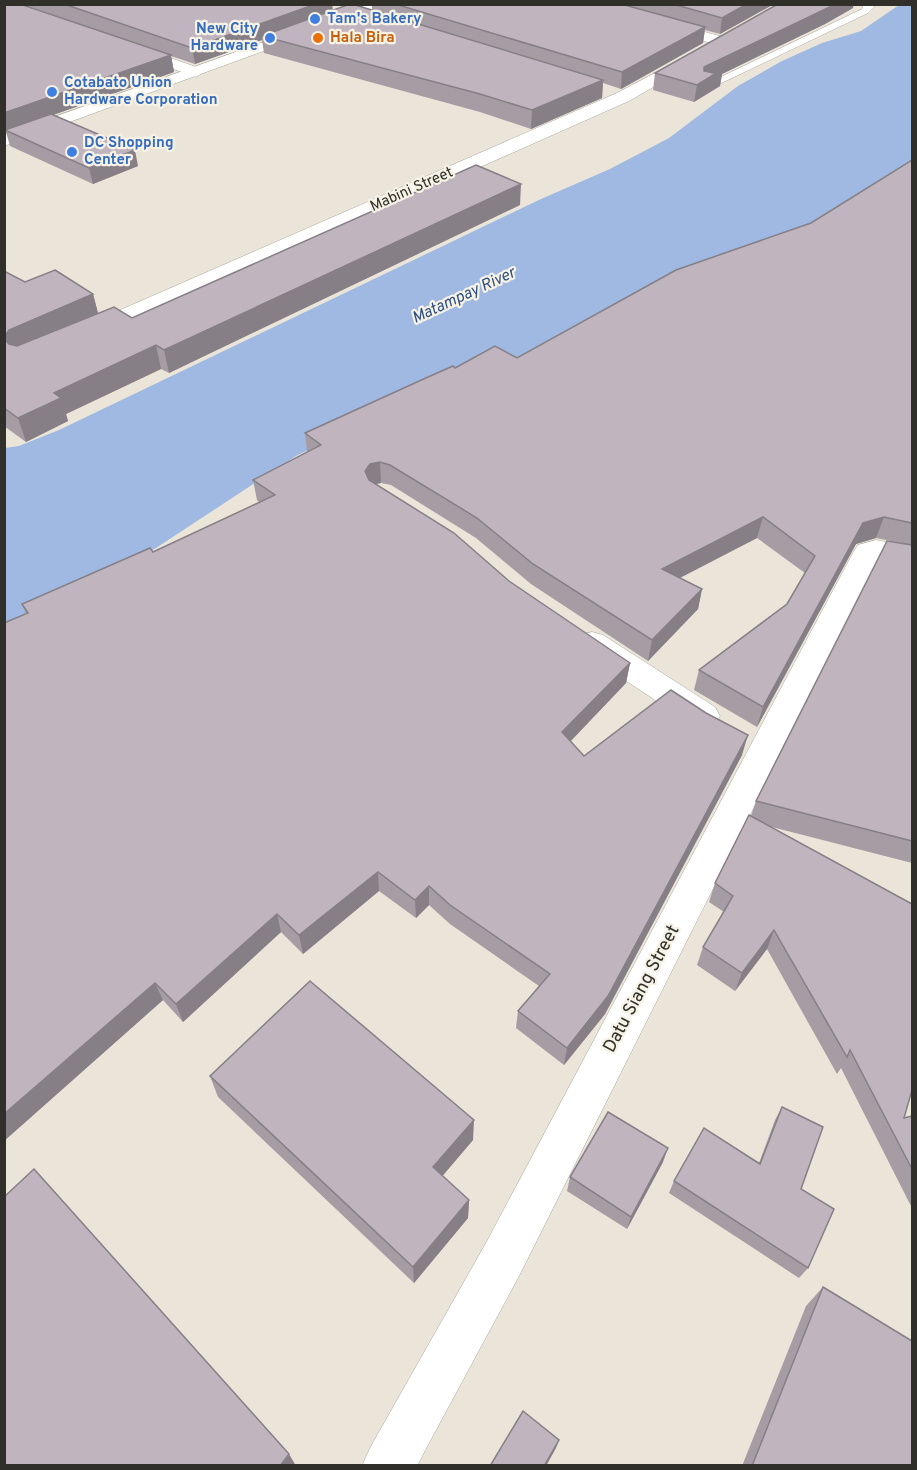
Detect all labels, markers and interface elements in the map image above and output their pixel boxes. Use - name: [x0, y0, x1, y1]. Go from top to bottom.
- place label: Tam's Bakery: [327, 10, 422, 29]
- marker: Tam's Bakery: [308, 12, 322, 26]
- place label: New City Hardware: [190, 20, 258, 56]
- place label: Hala Bira: [330, 29, 395, 48]
- marker: New City Hardware: [263, 31, 277, 45]
- marker: Hala Bira: [311, 31, 325, 45]
- place label: Cotabato Union Hardware Corporation: [64, 74, 218, 110]
- marker: Cotabato Union Hardware Corporation: [45, 85, 59, 99]
- place label: DC Shopping Center: [84, 134, 174, 170]
- marker: DC Shopping Center: [65, 145, 79, 159]
- street label: Mabini Street: [368, 163, 456, 217]
- water label: Matampay River: [409, 263, 521, 329]
- street label: Datu Siang Street: [599, 921, 685, 1057]

